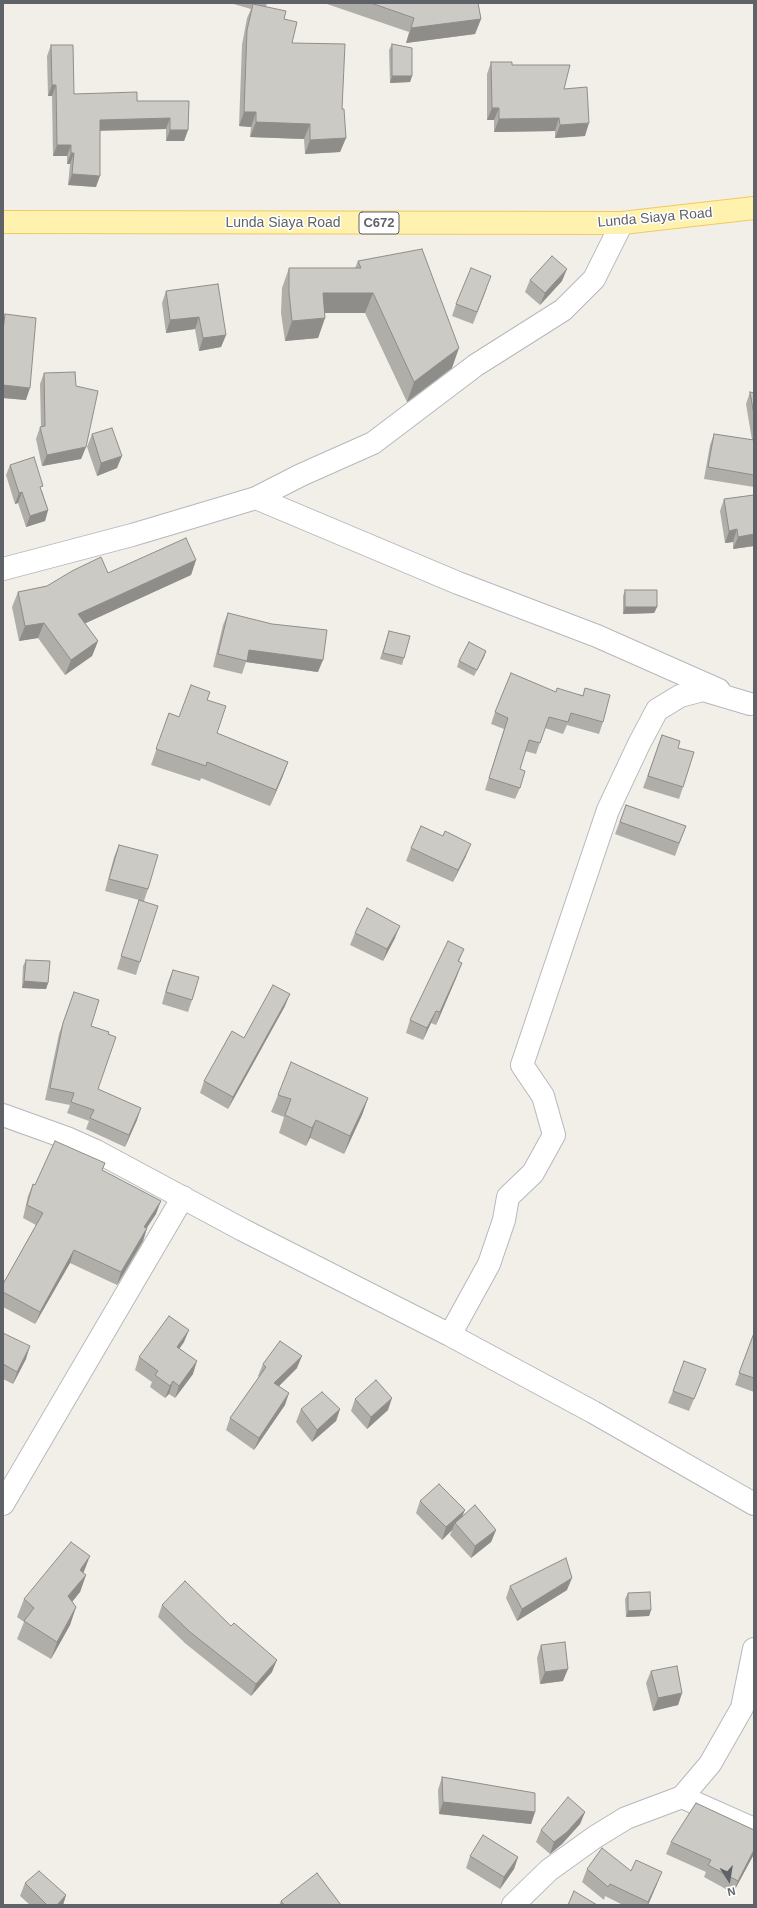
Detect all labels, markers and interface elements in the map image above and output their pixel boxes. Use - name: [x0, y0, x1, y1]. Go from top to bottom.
- street label: Lunda Siaya Road: [597, 205, 713, 231]
- road number: C672: [359, 212, 399, 234]
- street label: Lunda Siaya Road: [225, 215, 341, 231]
- north arrow: [709, 1860, 749, 1900]
- text: N: [726, 1885, 737, 1898]

